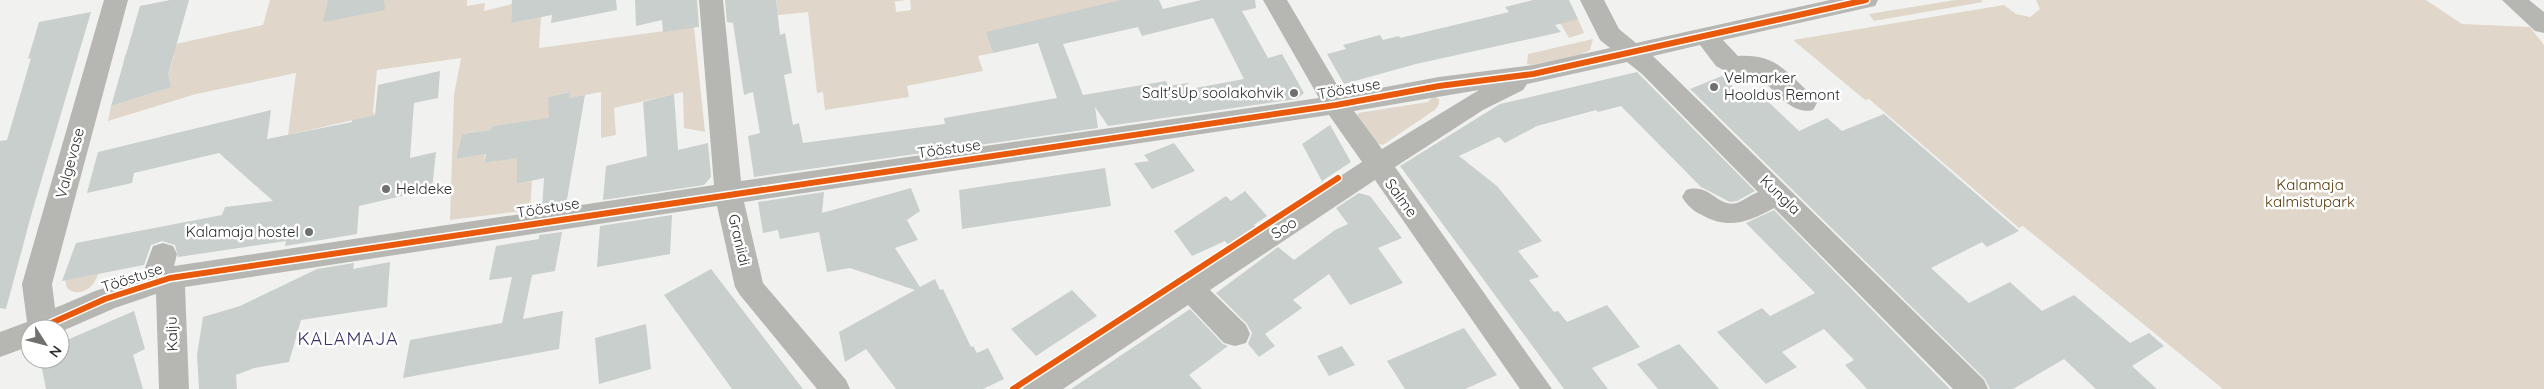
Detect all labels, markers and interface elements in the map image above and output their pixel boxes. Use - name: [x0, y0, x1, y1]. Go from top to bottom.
- place label: Velmarker Hooldus Remont: [1724, 68, 1840, 104]
- street label: Tööstuse: [1316, 74, 1382, 103]
- marker: Velmarker Hooldus Remont: [1708, 81, 1720, 93]
- place label: Salt'sUp soolakohvik: [1142, 83, 1284, 102]
- marker: Salt'sUp soolakohvik: [1288, 87, 1300, 99]
- street label: Valgevase: [51, 126, 88, 200]
- street label: Tööstuse: [916, 135, 982, 162]
- street label: Kungla: [1756, 171, 1805, 219]
- street label: Salme: [1381, 175, 1422, 221]
- park label: Kalamaja kalmistupark: [2265, 175, 2355, 211]
- place label: Heldeke: [396, 179, 452, 198]
- marker: Heldeke: [380, 183, 392, 195]
- street label: Tööstuse: [515, 193, 581, 222]
- street label: Graniidi: [724, 212, 755, 268]
- street label: Soo: [1267, 212, 1300, 243]
- place label: Kalamaja hostel: [186, 222, 299, 241]
- marker: Kalamaja hostel: [303, 226, 315, 238]
- street label: Tööstuse: [99, 259, 165, 296]
- street label: Kalju: [161, 316, 182, 352]
- north arrow: [20, 319, 70, 369]
- district label: KALAMAJA: [297, 327, 399, 350]
- text: N: [45, 342, 66, 361]

